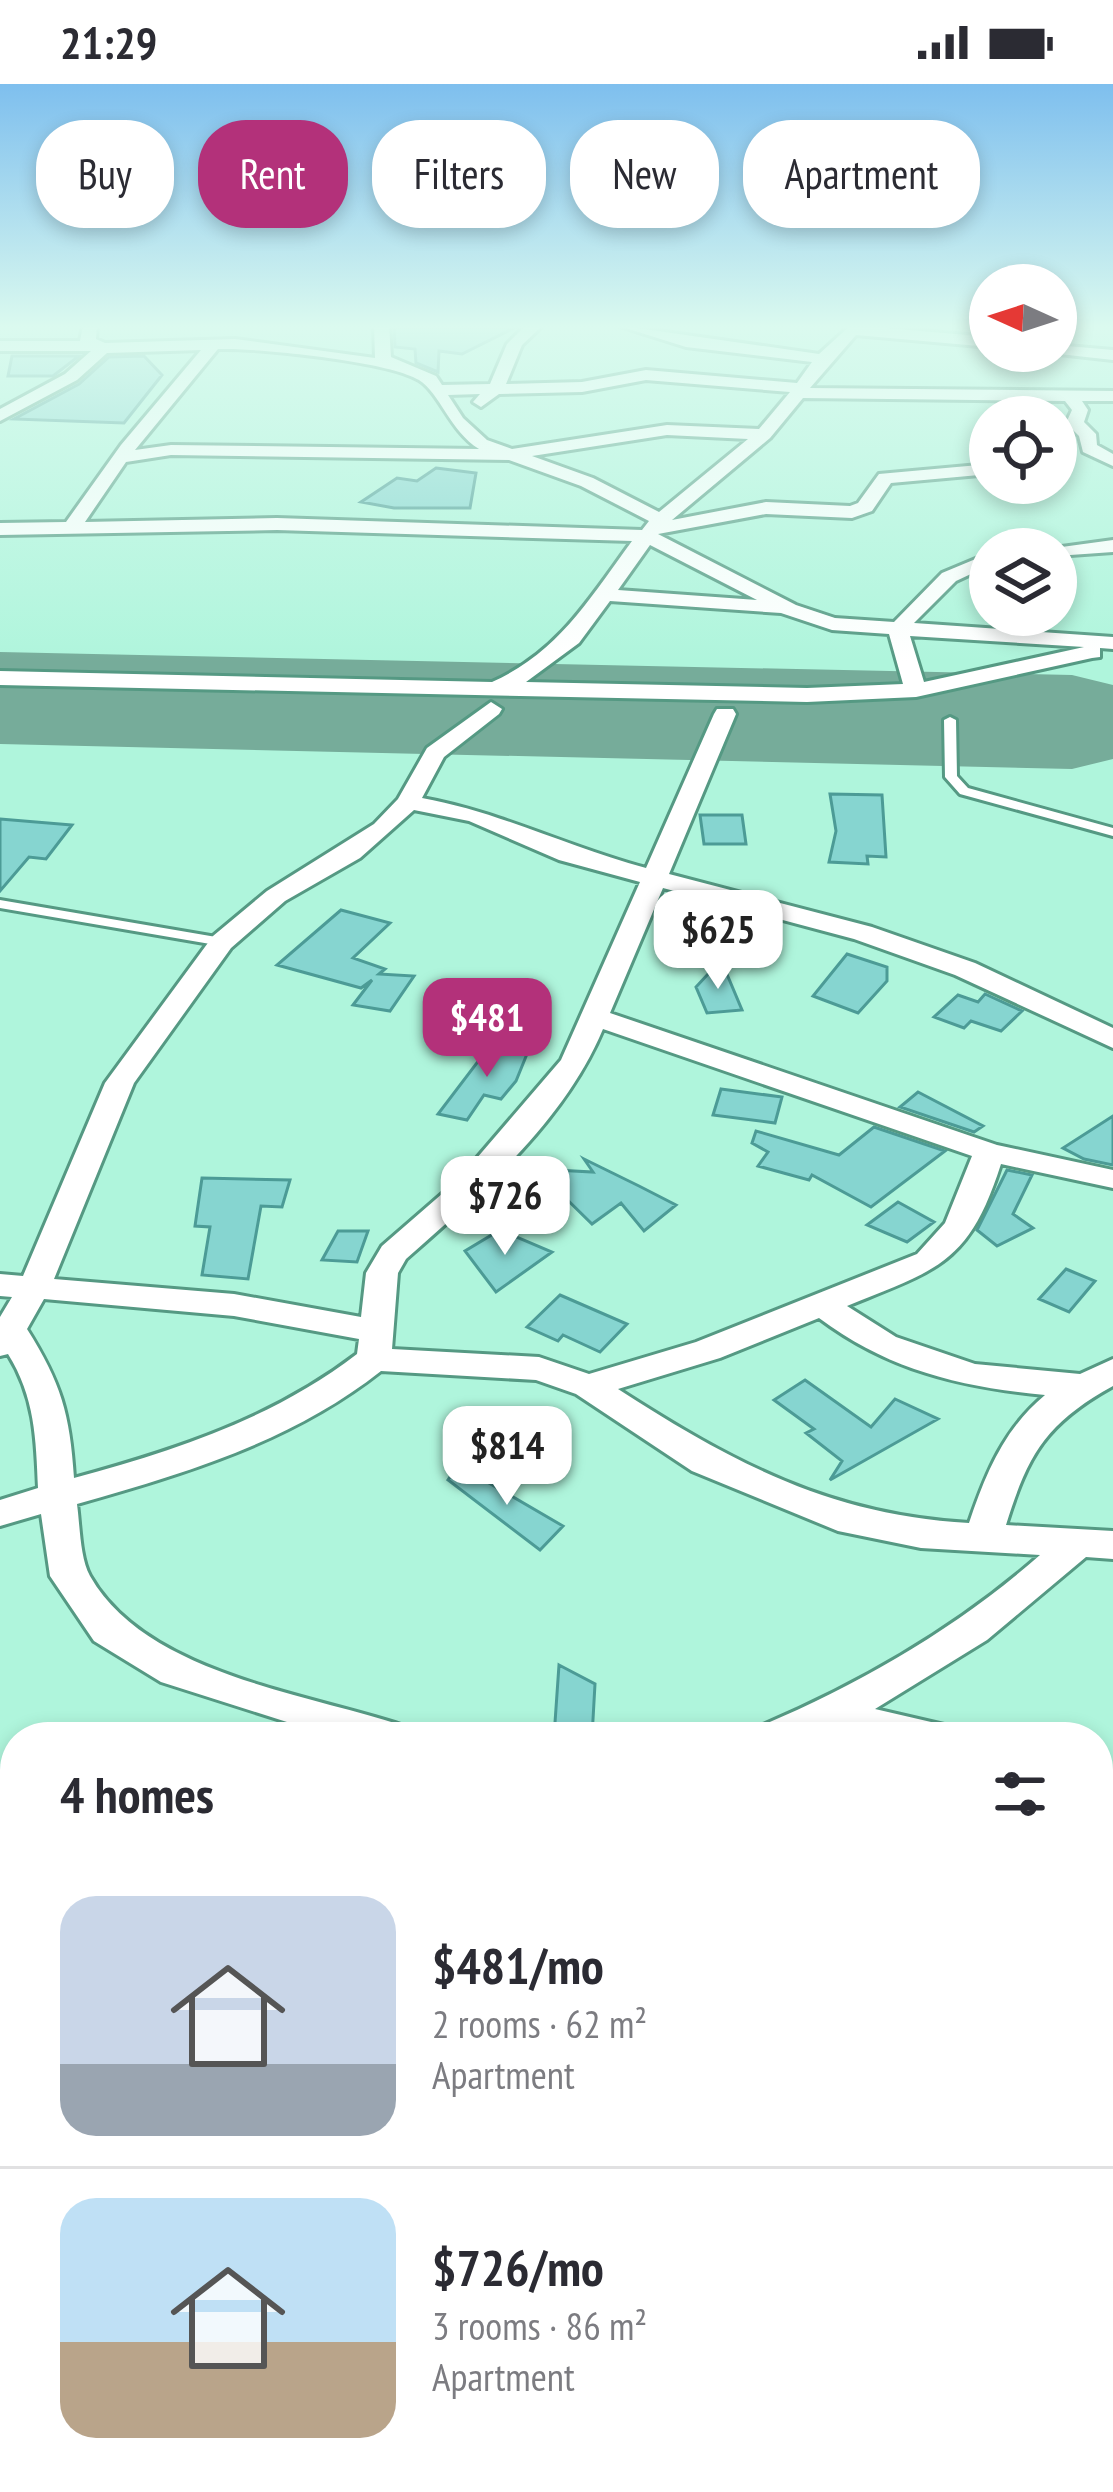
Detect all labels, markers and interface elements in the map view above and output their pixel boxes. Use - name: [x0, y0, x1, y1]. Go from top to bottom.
- text: 21:29: [60, 13, 157, 71]
- chip: Buy: [36, 120, 174, 228]
- chip: Rent: [198, 120, 348, 228]
- chip: Filters: [372, 120, 546, 228]
- chip: New: [570, 120, 719, 228]
- chip: Apartment: [743, 120, 980, 228]
- north arrow: [969, 264, 1077, 372]
- map controls: [969, 264, 1077, 636]
- button: locate: [969, 396, 1077, 504]
- button: layers: [969, 528, 1077, 636]
- pin: $625: [647, 890, 789, 992]
- text: $625: [681, 903, 755, 954]
- pin: $481: [416, 978, 558, 1080]
- text: $481: [450, 991, 524, 1042]
- pin: $726: [434, 1156, 576, 1258]
- text: $726: [468, 1169, 542, 1220]
- pin: $814: [436, 1406, 578, 1508]
- text: $814: [470, 1419, 544, 1470]
- text: 4 homes: [60, 1761, 214, 1827]
- icon: filters: [987, 1761, 1053, 1827]
- text: $481/mo: [432, 1932, 604, 1998]
- icon: home: [156, 1944, 300, 2088]
- text: 2 rooms · 62 m²: [432, 1998, 647, 2049]
- text: Apartment: [432, 2049, 575, 2100]
- text: $726/mo: [432, 2234, 604, 2300]
- icon: home: [156, 2246, 300, 2390]
- text: 3 rooms · 86 m²: [432, 2300, 647, 2351]
- text: Apartment: [432, 2351, 575, 2402]

